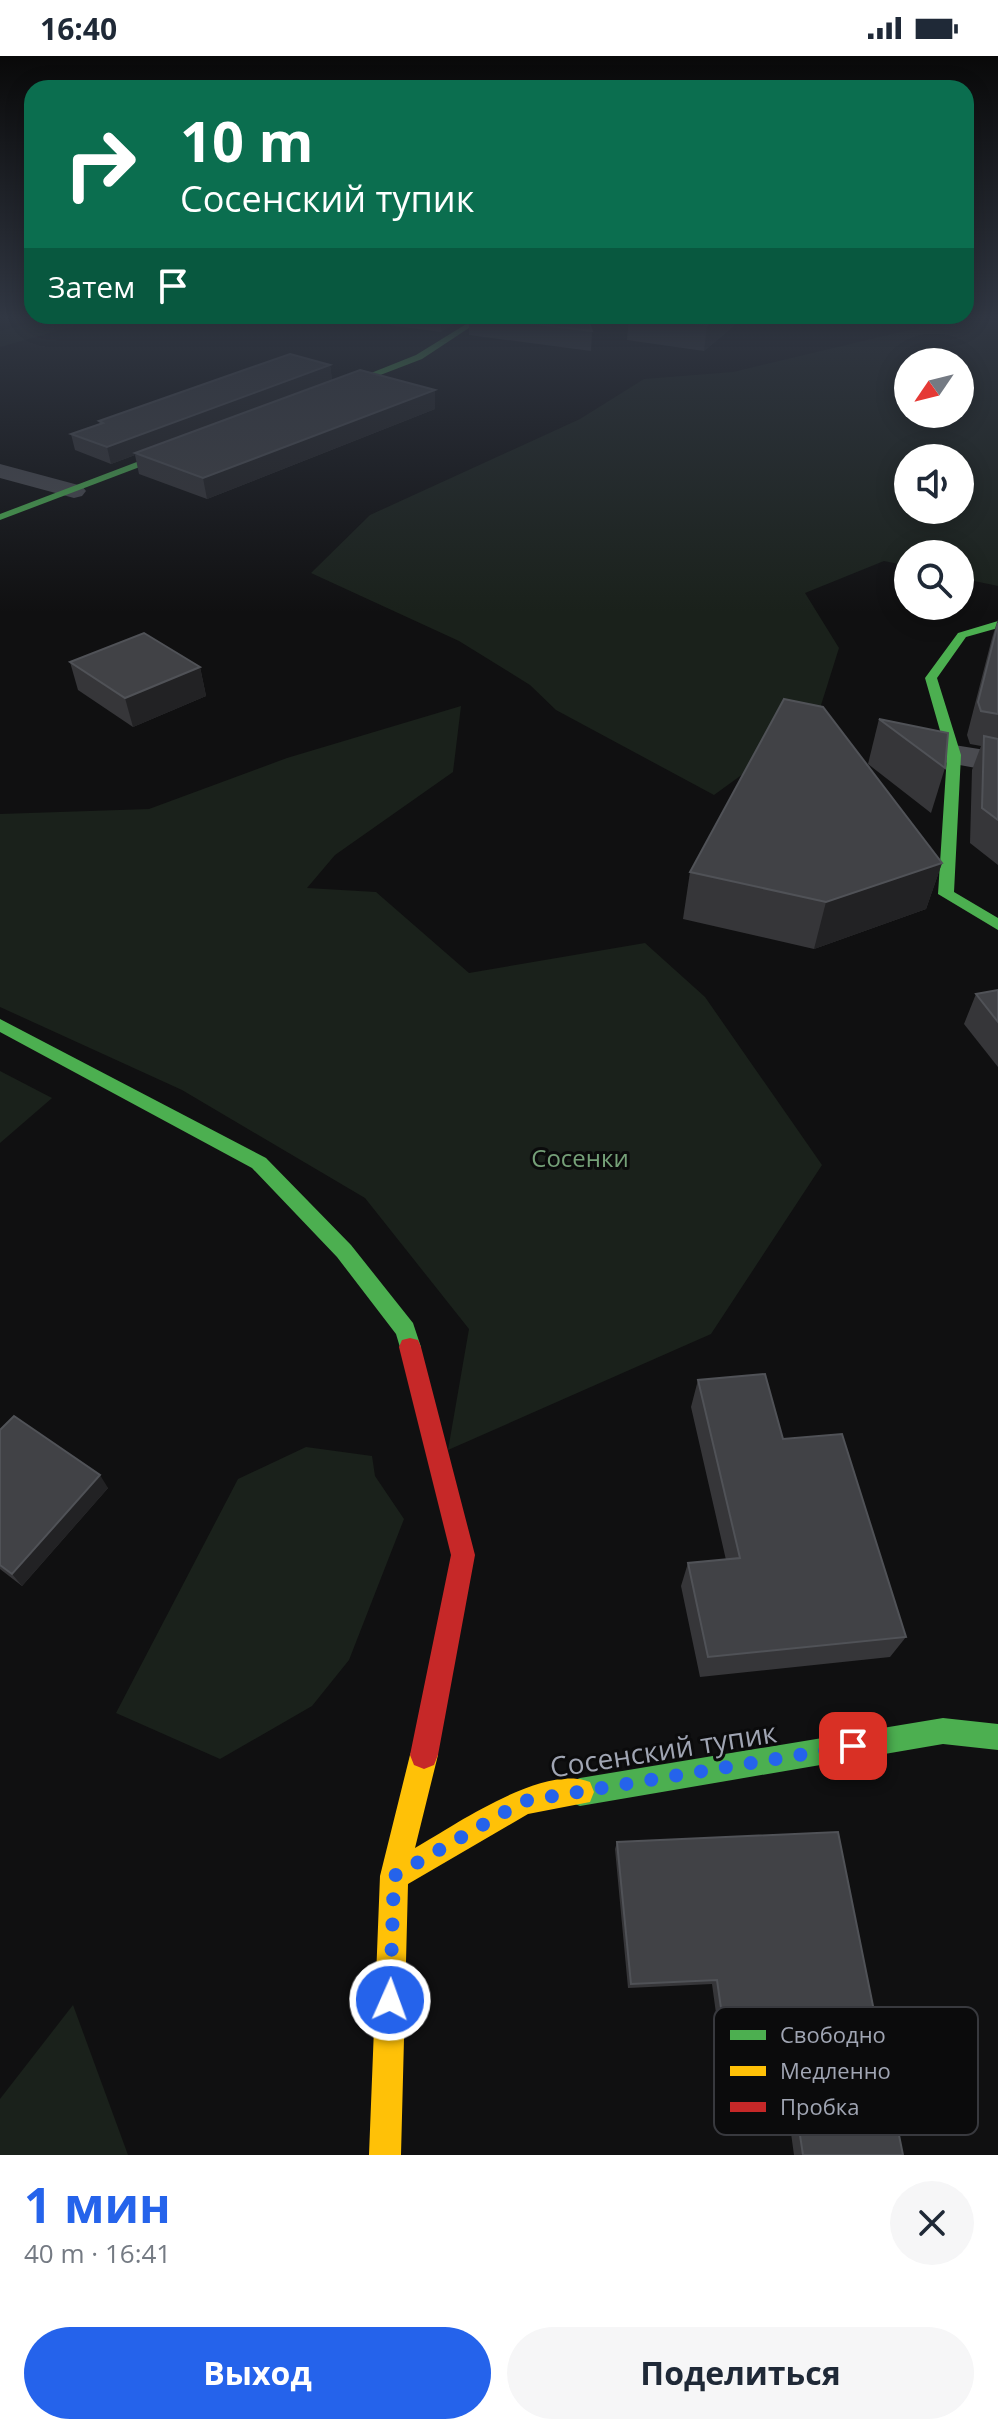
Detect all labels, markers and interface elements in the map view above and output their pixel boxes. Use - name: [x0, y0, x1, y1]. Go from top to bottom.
- text: 16:40: [40, 8, 117, 49]
- text: 10 m: [180, 102, 314, 178]
- icon: right: [48, 112, 152, 216]
- text: Сосенский тупик: [180, 174, 474, 223]
- icon: arrive: [151, 264, 195, 308]
- text: Затем: [48, 266, 135, 307]
- north arrow: [894, 348, 974, 428]
- map controls: [894, 348, 974, 620]
- button: sound: [894, 444, 974, 524]
- button: search: [894, 540, 974, 620]
- park label: Сосенки: [531, 1141, 629, 1174]
- street label: Сосенский тупик: [547, 1712, 780, 1786]
- pin: [819, 1712, 887, 1780]
- icon: arrive: [831, 1724, 875, 1768]
- position arrow: [348, 1958, 432, 2042]
- legend: [714, 2007, 978, 2135]
- text: Свободно: [780, 2019, 886, 2049]
- text: Медленно: [780, 2055, 891, 2085]
- text: Пробка: [780, 2091, 859, 2121]
- text: 1 мин: [24, 2172, 171, 2237]
- button: close: [890, 2181, 974, 2265]
- text: 40 m · 16:41: [24, 2235, 171, 2271]
- button: Выход: [24, 2327, 491, 2419]
- button: Поделиться: [507, 2327, 974, 2419]

